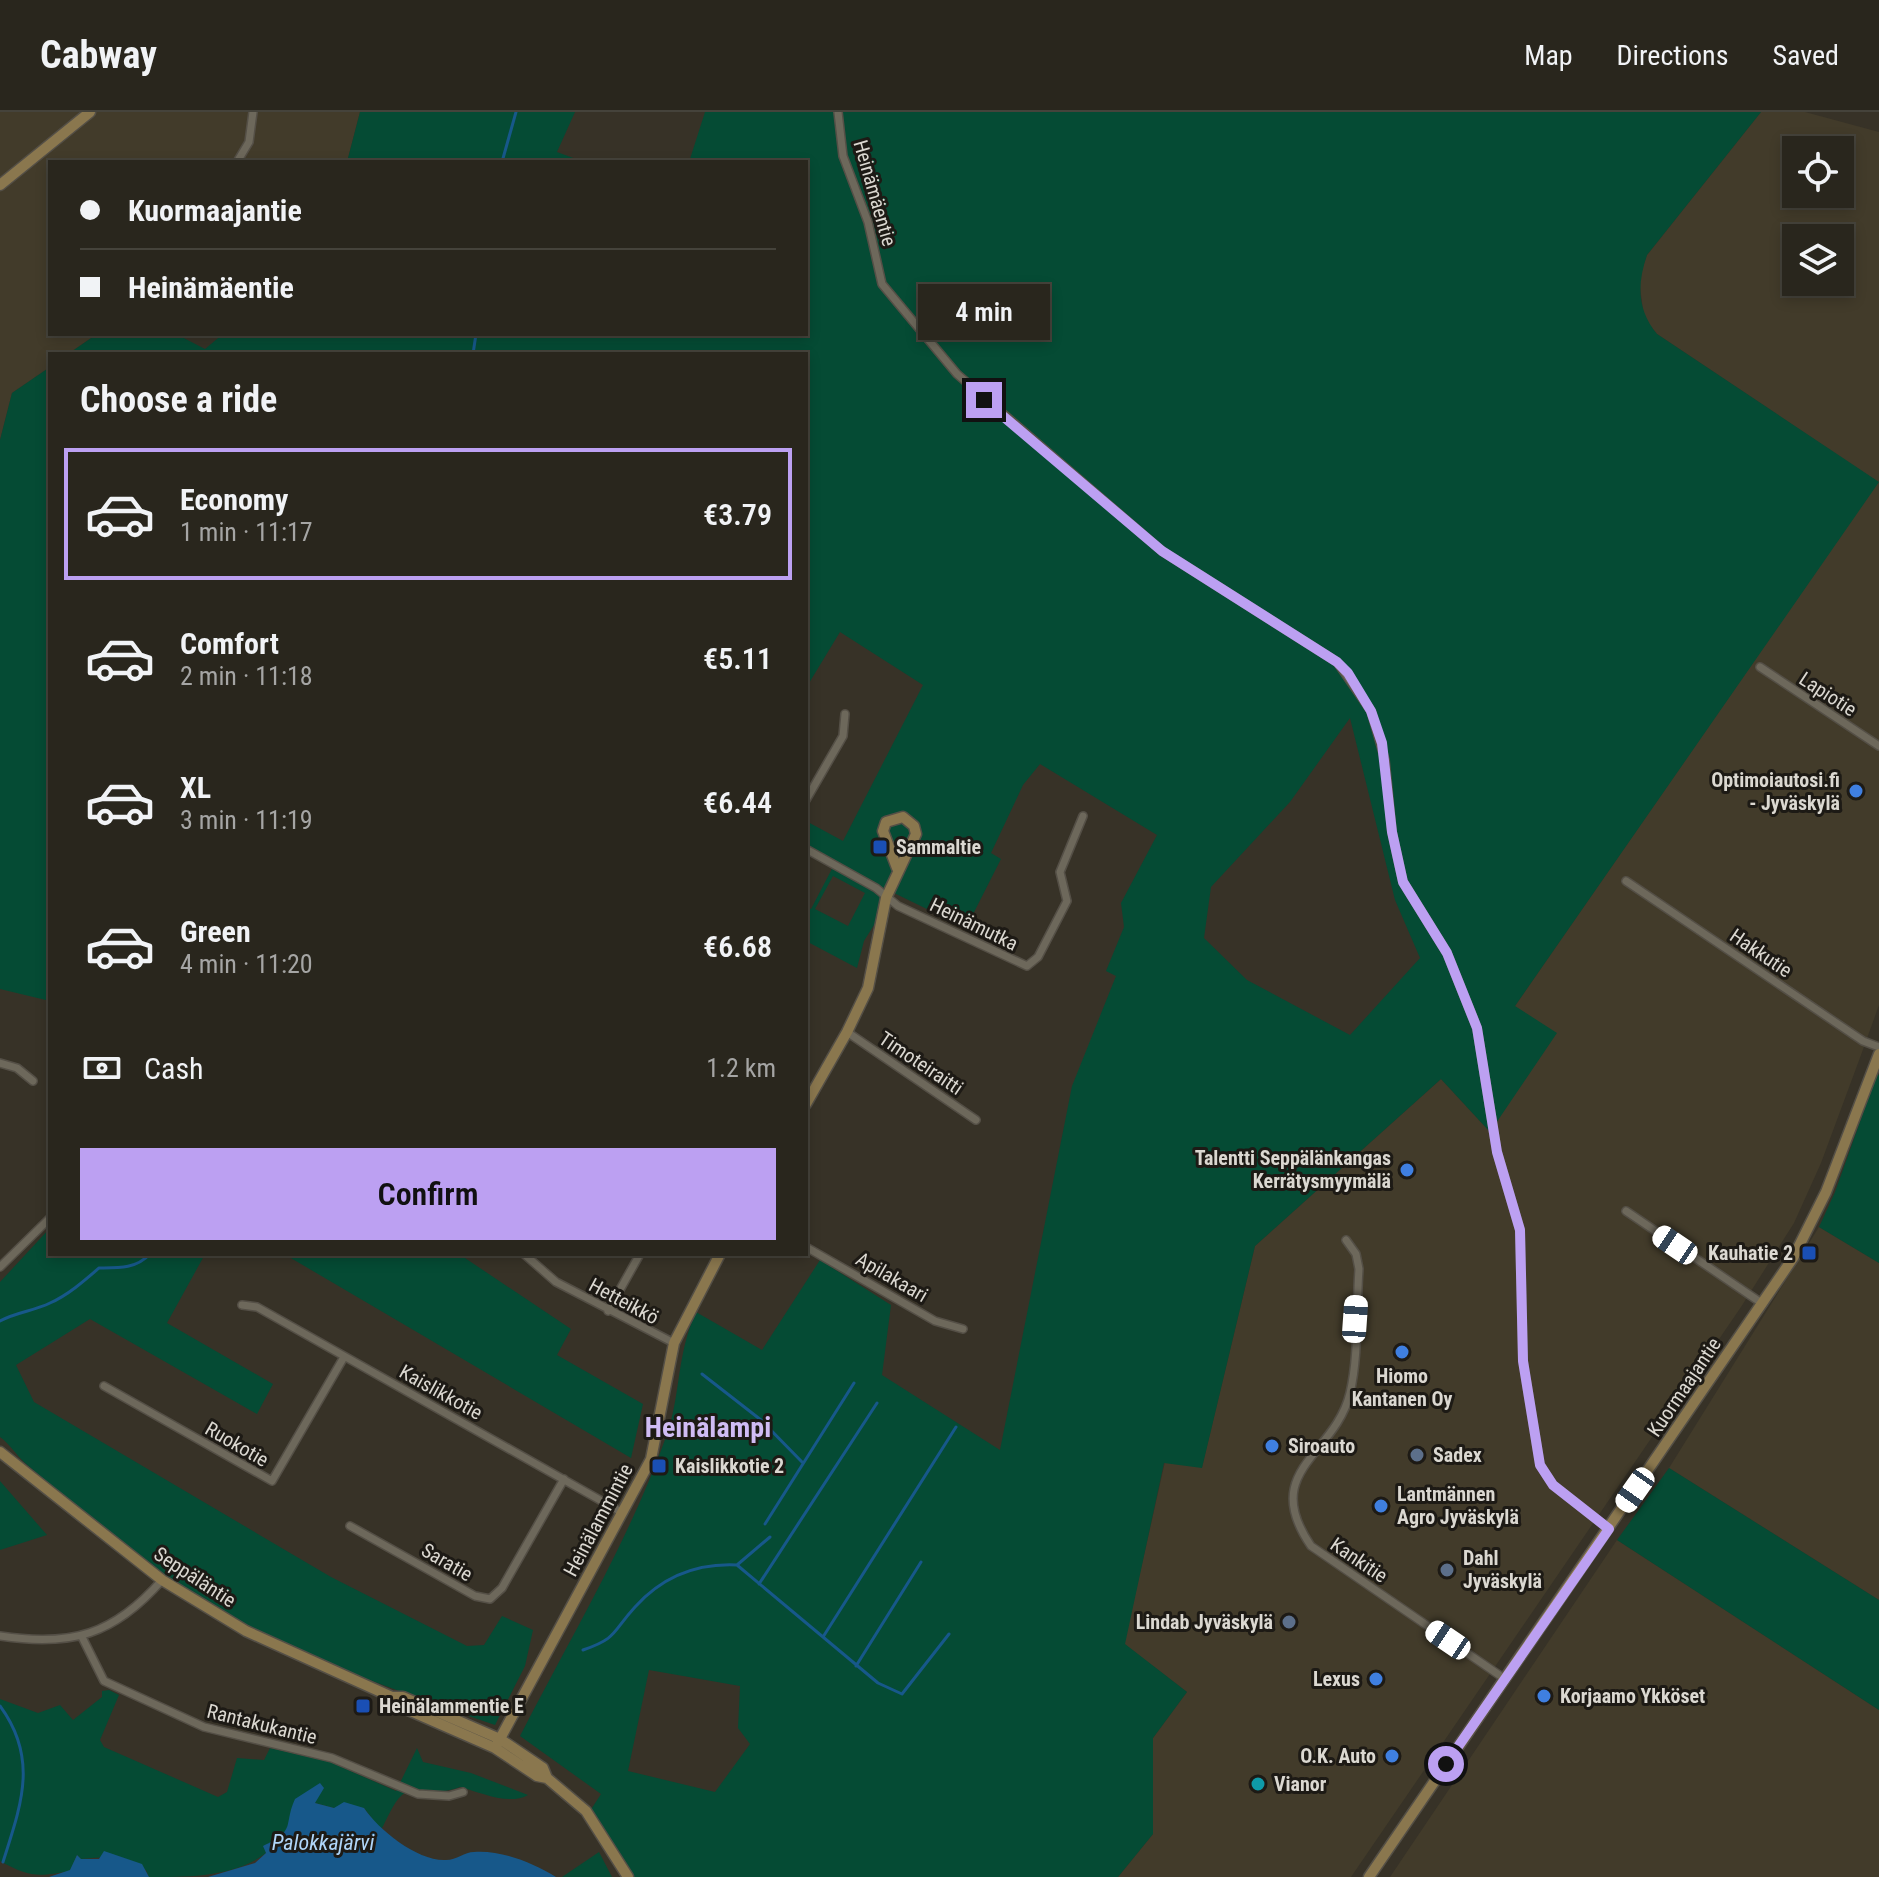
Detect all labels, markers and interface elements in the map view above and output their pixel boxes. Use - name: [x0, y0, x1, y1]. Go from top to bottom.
- text: Cabway: [40, 33, 157, 77]
- text: Map: [1524, 39, 1573, 72]
- text: Directions: [1617, 39, 1728, 72]
- text: Saved: [1772, 39, 1839, 72]
- map controls: [1782, 136, 1854, 296]
- button: locate: [1782, 136, 1854, 208]
- street label: Heinämäentie: [848, 137, 902, 249]
- text: Kuormaajantie: [128, 193, 302, 228]
- button: layers: [1782, 224, 1854, 296]
- text: Heinämäentie: [128, 270, 294, 305]
- callout: 4 min: [918, 284, 1050, 340]
- text: 4 min: [955, 297, 1013, 327]
- text: Choose a ride: [80, 379, 277, 421]
- route end: [966, 382, 1002, 418]
- icon: car: [84, 478, 156, 550]
- text: Economy: [180, 482, 288, 517]
- text: €3.79: [703, 497, 772, 532]
- text: 1 min · 11:17: [180, 517, 313, 547]
- icon: car: [84, 622, 156, 694]
- text: Comfort: [180, 626, 279, 661]
- text: €5.11: [703, 641, 772, 676]
- text: 2 min · 11:18: [180, 661, 313, 691]
- street label: Lapiotie: [1795, 667, 1861, 721]
- icon: car: [84, 766, 156, 838]
- place label: Optimoiautosi.fi - Jyväskylä: [1711, 768, 1840, 815]
- text: XL: [180, 770, 211, 805]
- marker: Optimoiautosi.fi - Jyväskylä: [1847, 782, 1865, 800]
- text: €6.44: [703, 785, 772, 820]
- text: 3 min · 11:19: [180, 805, 313, 835]
- place label: Sammaltie: [896, 835, 981, 859]
- marker: Sammaltie: [871, 838, 889, 856]
- street label: Heinämutka: [926, 892, 1022, 956]
- icon: car: [84, 910, 156, 982]
- text: Green: [180, 914, 251, 949]
- street label: Hakkutie: [1725, 924, 1797, 982]
- text: €6.68: [703, 929, 772, 964]
- text: 4 min · 11:20: [180, 949, 313, 979]
- street label: Timoteiraitti: [874, 1026, 968, 1100]
- icon: cash: [80, 1046, 124, 1090]
- text: Cash: [144, 1051, 204, 1086]
- text: 1.2 km: [706, 1053, 776, 1083]
- place label: Talentti Seppälänkangas Kerrätysmyymälä: [1195, 1146, 1391, 1193]
- button: Confirm: [80, 1148, 776, 1240]
- marker: Talentti Seppälänkangas Kerrätysmyymälä: [1398, 1161, 1416, 1179]
- car: [1648, 1222, 1702, 1268]
- place label: Kauhatie 2: [1708, 1241, 1793, 1265]
- marker: Kauhatie 2: [1800, 1244, 1818, 1262]
- street label: Apilakaari: [852, 1247, 932, 1307]
- street label: Hetteikkö: [585, 1273, 663, 1329]
- car: [1341, 1294, 1369, 1344]
- street label: Kuormaajantie: [1642, 1333, 1726, 1441]
- marker: Hiomo Kantanen Oy: [1393, 1343, 1411, 1361]
- street label: Kaislikkotie: [395, 1359, 487, 1425]
- place label: Hiomo Kantanen Oy: [1352, 1364, 1452, 1411]
- district label: Heinälampi: [645, 1411, 771, 1444]
- street label: Ruokotie: [201, 1416, 273, 1472]
- place label: Siroauto: [1288, 1434, 1355, 1458]
- marker: Siroauto: [1263, 1437, 1281, 1455]
- place label: Sadex: [1433, 1443, 1482, 1467]
- marker: Sadex: [1408, 1446, 1426, 1464]
- place label: Kaislikkotie 2: [675, 1454, 784, 1478]
- marker: Kaislikkotie 2: [650, 1457, 668, 1475]
- street label: Heinälammintie: [558, 1460, 638, 1580]
- car: [1611, 1463, 1659, 1517]
- place label: Lantmännen Agro Jyväskylä: [1397, 1482, 1519, 1529]
- marker: Lantmännen Agro Jyväskylä: [1372, 1497, 1390, 1515]
- street label: Kankitie: [1326, 1532, 1392, 1588]
- street label: Saratie: [417, 1538, 477, 1586]
- street label: Seppäläntie: [150, 1542, 240, 1612]
- place label: Dahl Jyväskylä: [1463, 1546, 1542, 1593]
- marker: Dahl Jyväskylä: [1438, 1561, 1456, 1579]
- place label: Lindab Jyväskylä: [1136, 1610, 1273, 1634]
- marker: Lindab Jyväskylä: [1280, 1613, 1298, 1631]
- car: [1421, 1617, 1475, 1663]
- place label: Lexus: [1313, 1667, 1360, 1691]
- marker: Lexus: [1367, 1670, 1385, 1688]
- place label: Korjaamo Ykköset: [1560, 1684, 1705, 1708]
- marker: Korjaamo Ykköset: [1535, 1687, 1553, 1705]
- place label: Heinälammentie E: [379, 1694, 524, 1718]
- marker: Heinälammentie E: [354, 1697, 372, 1715]
- street label: Rantakukantie: [205, 1699, 319, 1749]
- place label: O.K. Auto: [1300, 1744, 1376, 1768]
- route start: [1428, 1746, 1464, 1782]
- marker: O.K. Auto: [1383, 1747, 1401, 1765]
- place label: Vianor: [1274, 1772, 1327, 1796]
- marker: Vianor: [1249, 1775, 1267, 1793]
- water label: Palokkajärvi: [272, 1830, 374, 1855]

